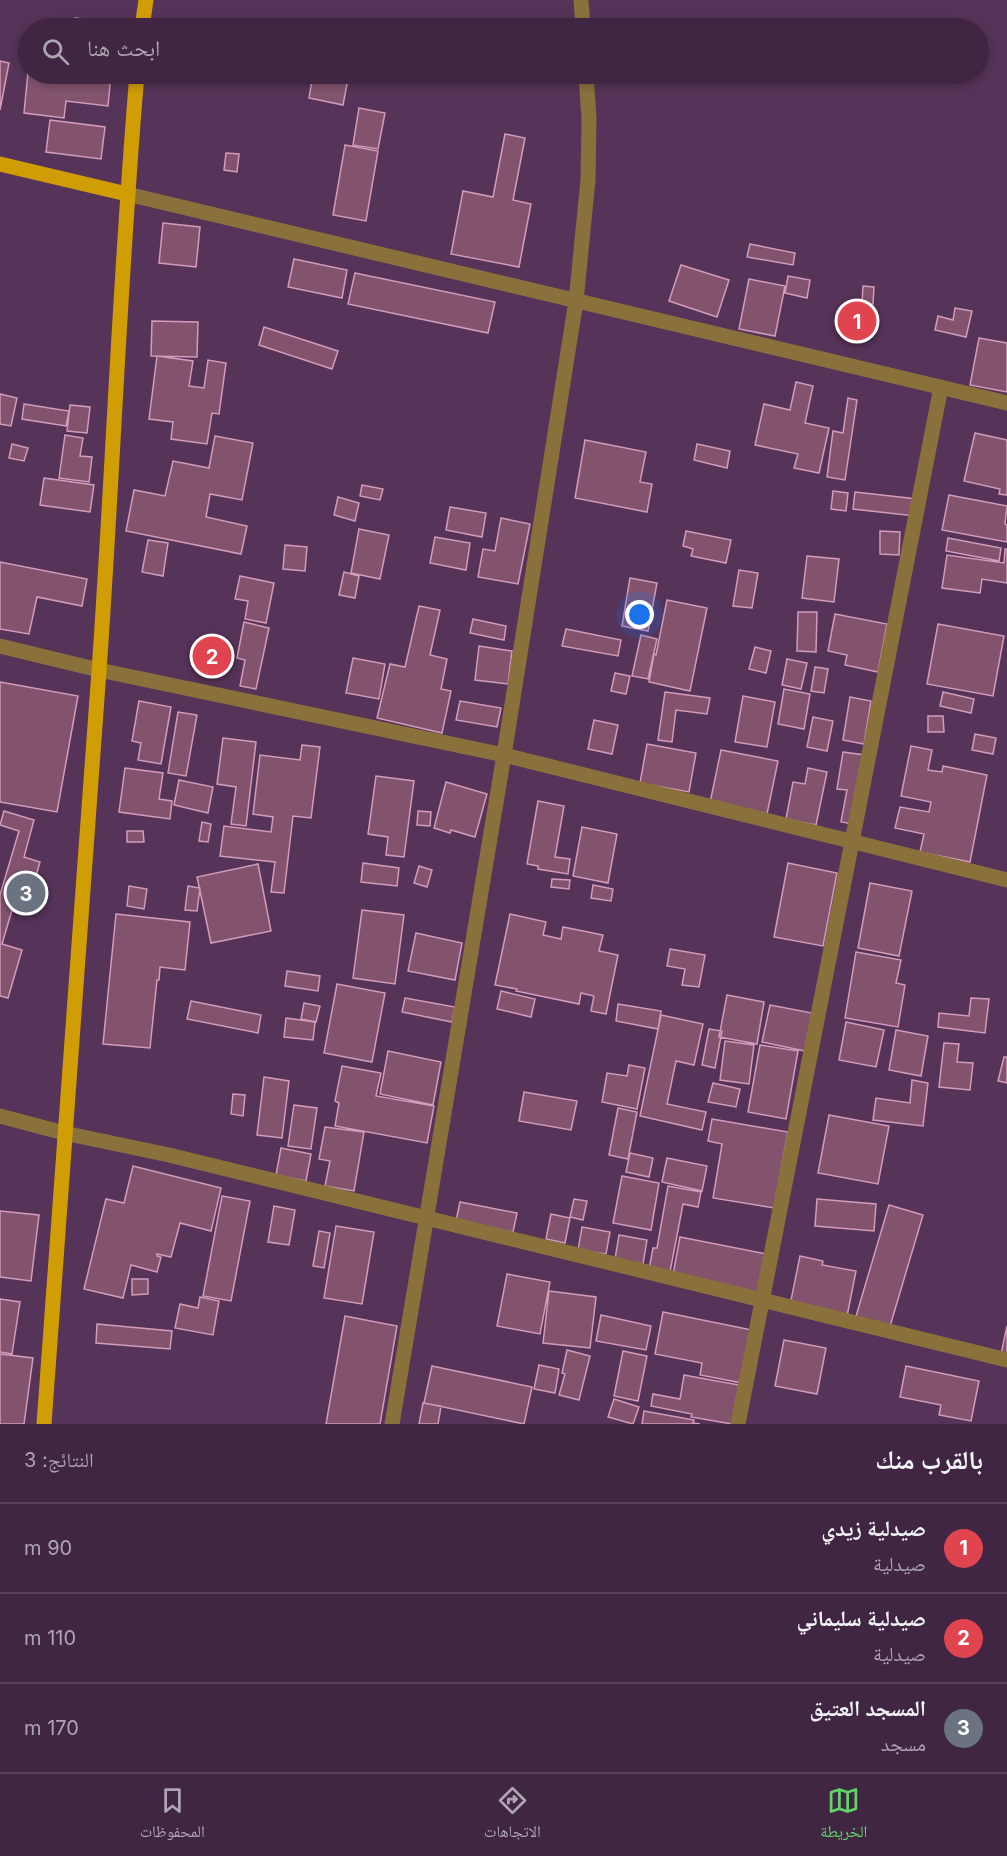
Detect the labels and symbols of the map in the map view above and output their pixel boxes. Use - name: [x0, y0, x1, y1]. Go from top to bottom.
- pin: 1: [838, 298, 876, 344]
- your location: [625, 600, 654, 629]
- pin: 2: [192, 634, 232, 678]
- pin: 3: [6, 870, 46, 916]

